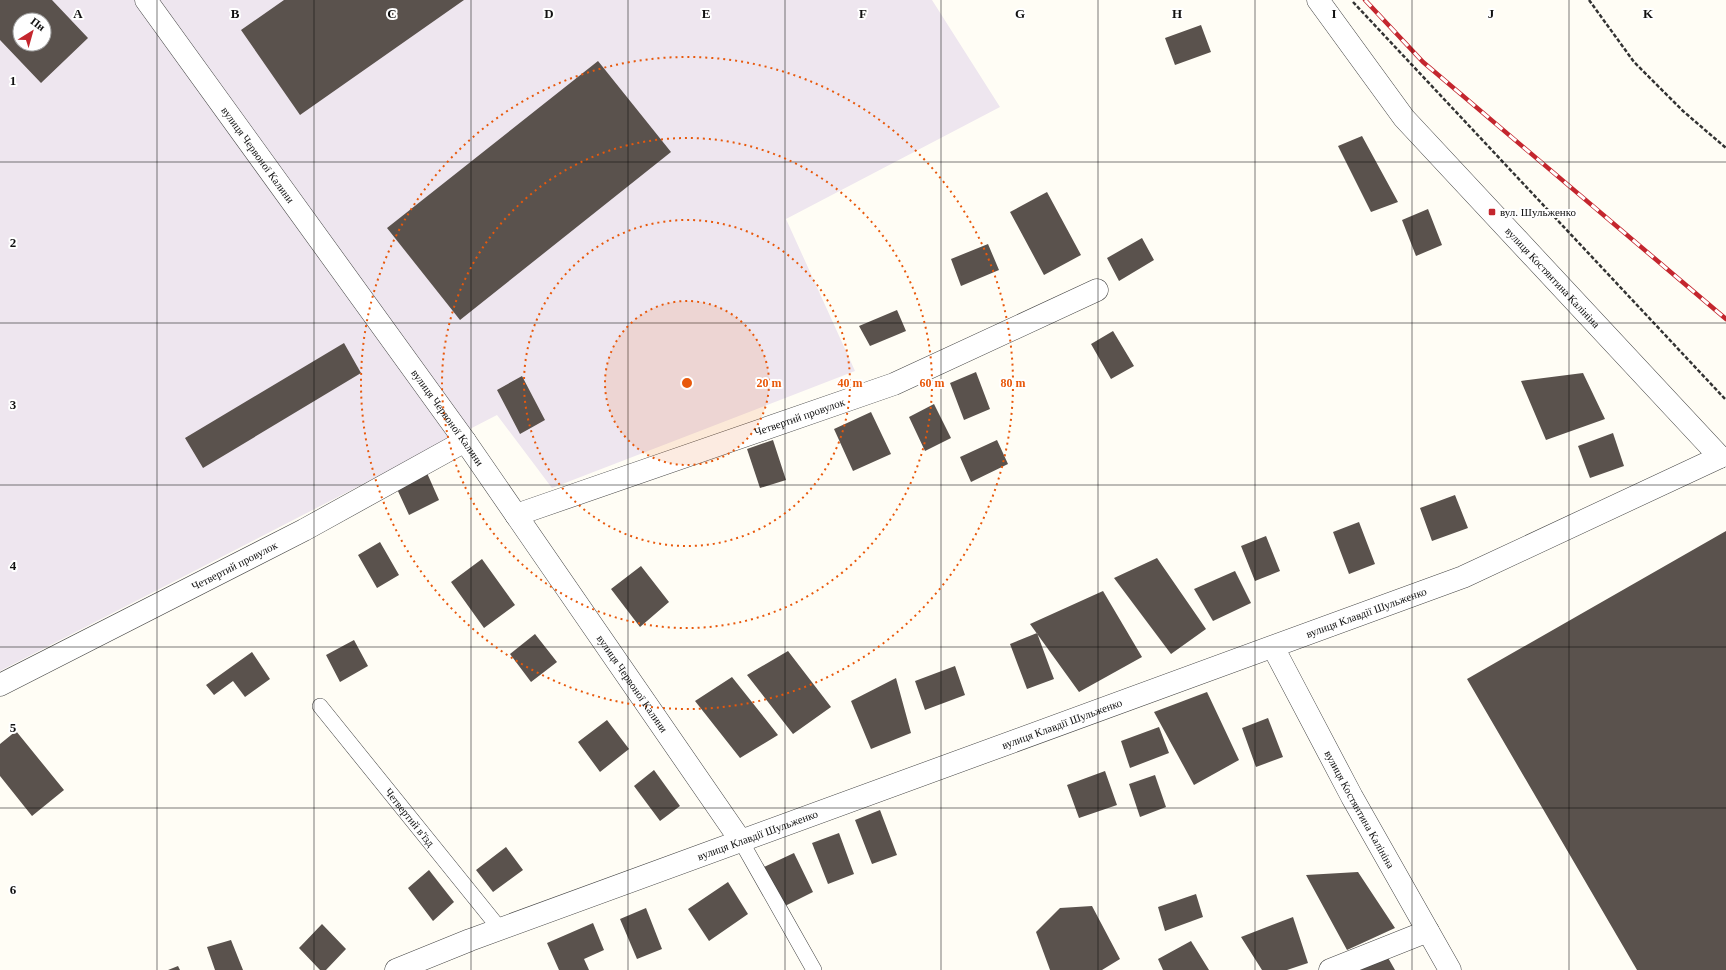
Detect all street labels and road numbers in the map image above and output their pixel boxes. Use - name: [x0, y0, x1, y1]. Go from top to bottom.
- street label: вулиця Червоної Калини: [219, 104, 297, 205]
- street label: вулиця Костянтина Калініна: [1503, 225, 1602, 330]
- street label: вулиця Червоної Калини: [409, 367, 486, 468]
- street label: Четвертий провулок: [753, 395, 847, 438]
- street label: Четвертий провулок: [189, 538, 280, 592]
- street label: вулиця Клавдії Шульженко: [1304, 585, 1428, 640]
- street label: вулиця Червоної Калини: [595, 633, 670, 735]
- street label: вулиця Клавдії Шульженко: [1000, 696, 1124, 751]
- street label: вулиця Костянтина Калініна: [1322, 748, 1397, 870]
- street label: Четвертий в'їзд: [383, 786, 437, 849]
- street label: вулиця Клавдії Шульженко: [696, 807, 820, 862]

